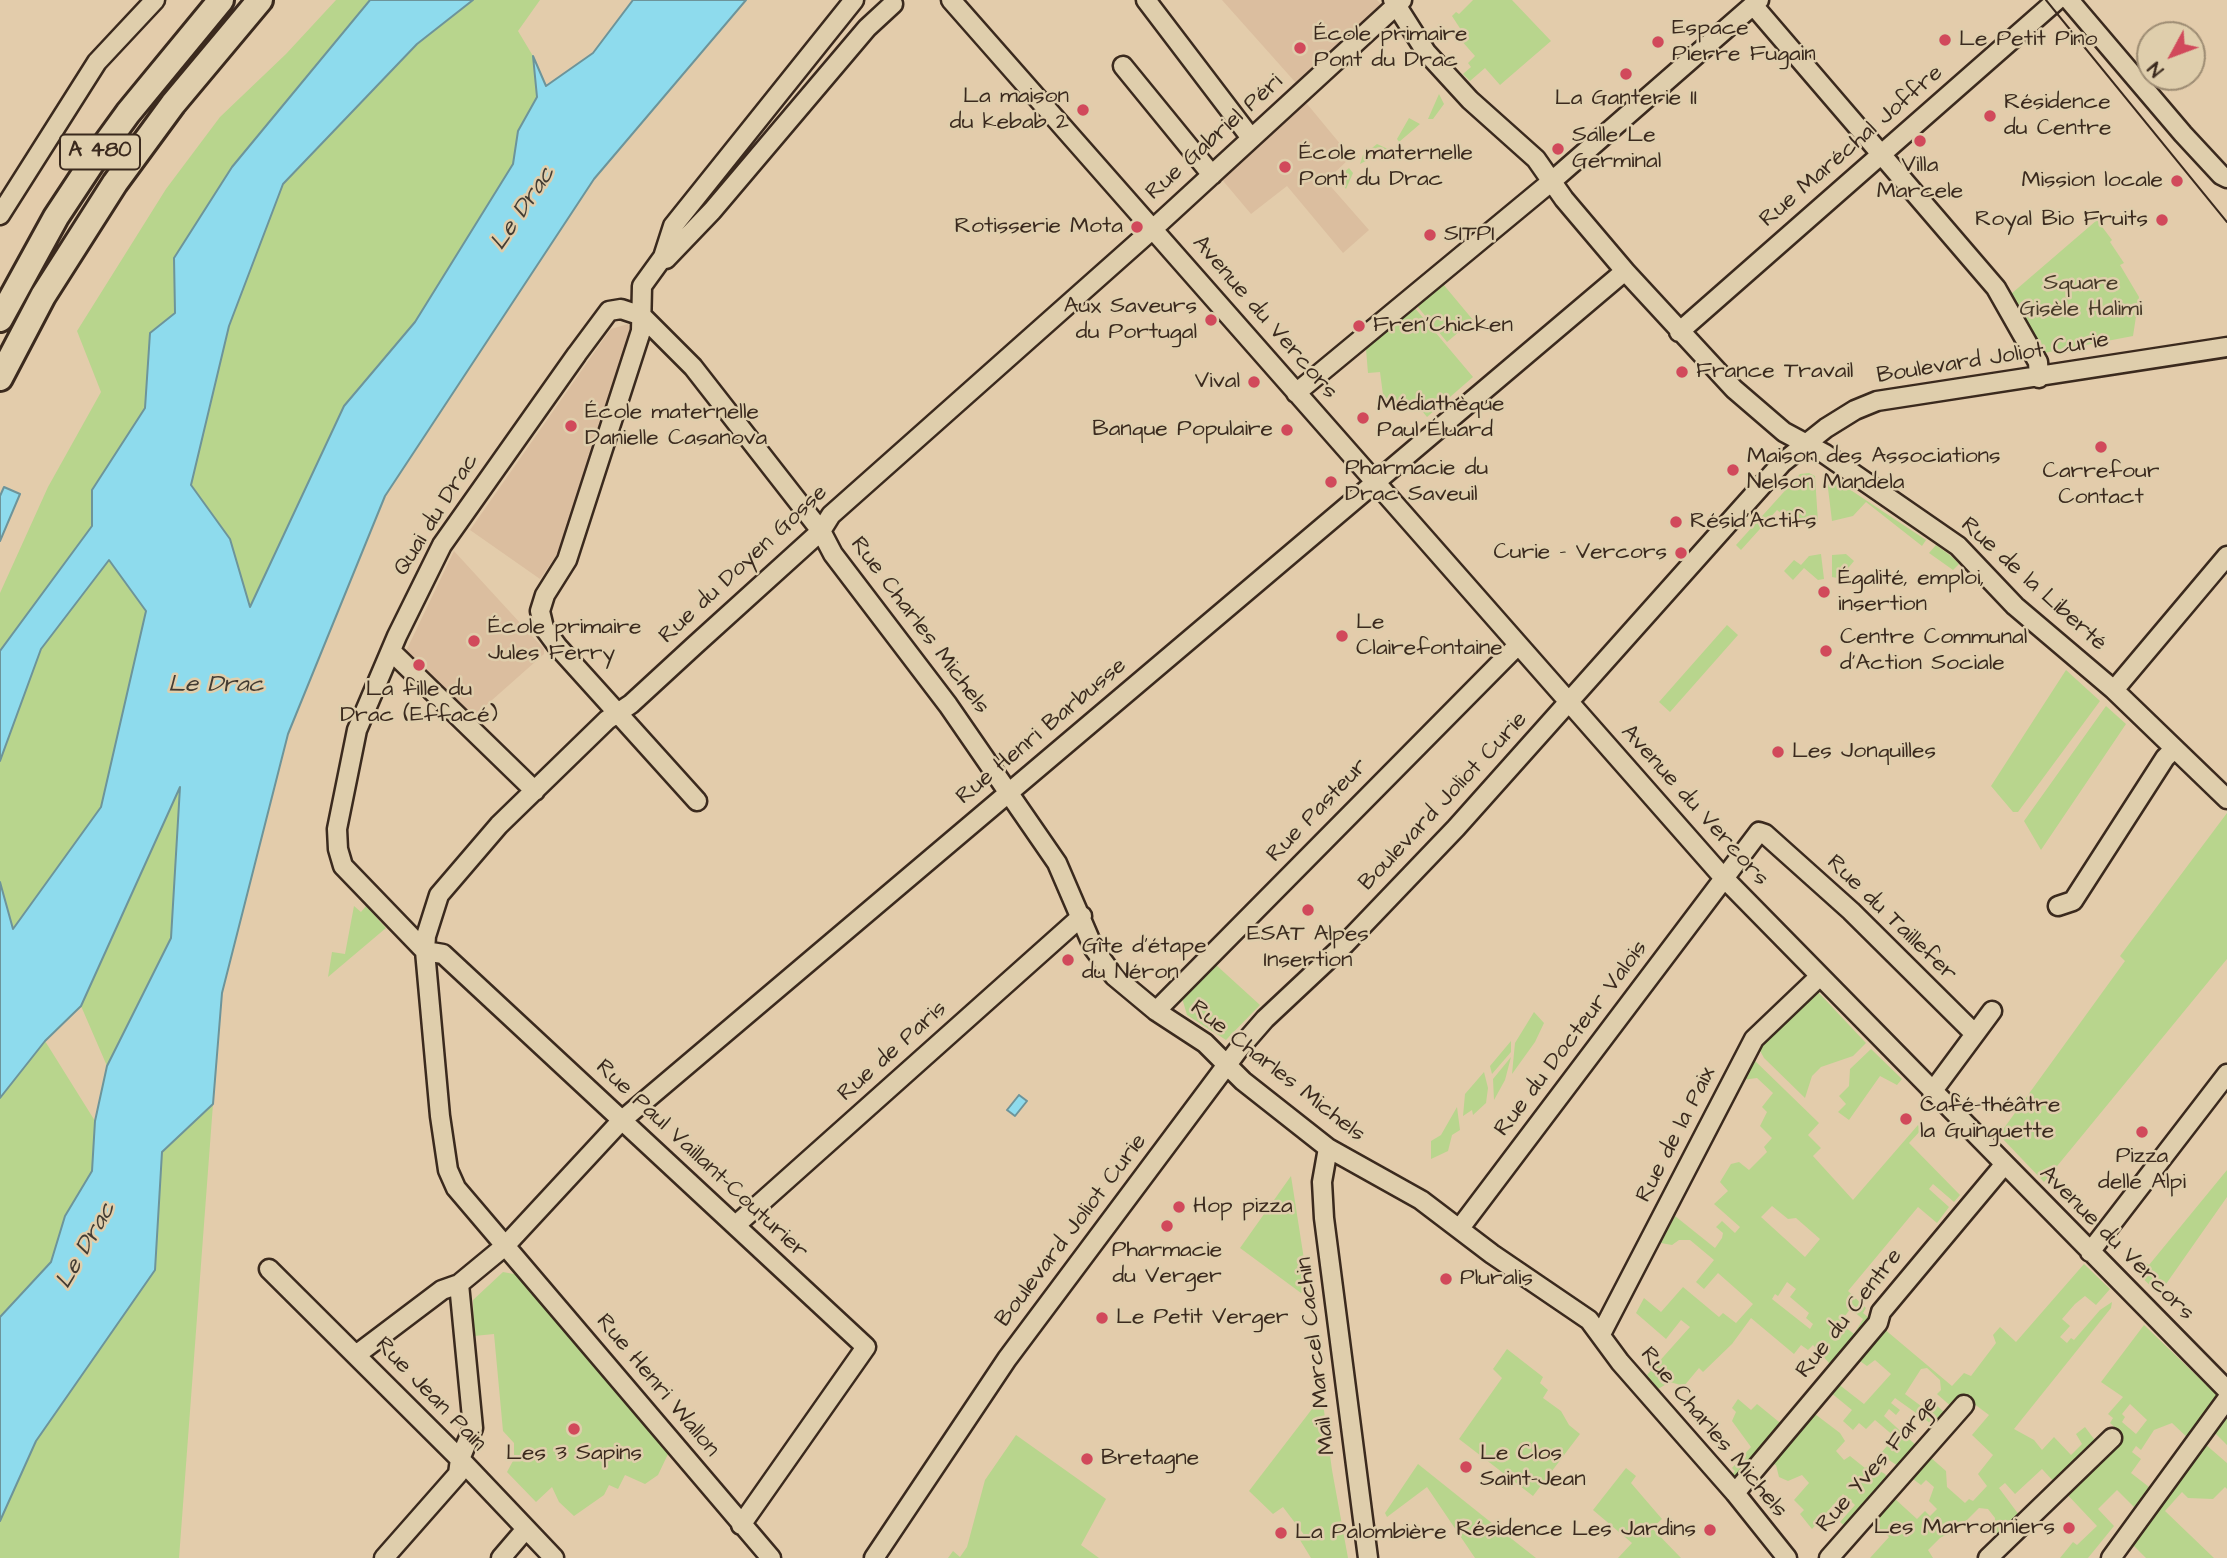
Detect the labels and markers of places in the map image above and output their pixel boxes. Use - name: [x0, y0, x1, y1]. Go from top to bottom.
- place label: Espace Pierre Fugain: [1672, 15, 1816, 69]
- place label: École primaire Pont du Drac: [1314, 21, 1468, 75]
- place label: Le Petit Pino: [1959, 26, 2098, 54]
- marker: Le Petit Pino: [1937, 32, 1953, 48]
- marker: Espace Pierre Fugain: [1650, 34, 1666, 50]
- marker: École primaire Pont du Drac: [1292, 40, 1308, 56]
- marker: La Ganterie II: [1618, 66, 1634, 82]
- place label: La maison du kebab 2: [950, 83, 1069, 137]
- place label: La Ganterie II: [1555, 85, 1697, 113]
- place label: Résidence du Centre: [2004, 89, 2111, 143]
- marker: La maison du kebab 2: [1075, 102, 1091, 118]
- marker: Résidence du Centre: [1982, 108, 1998, 124]
- place label: Salle Le Germinal: [1572, 122, 1661, 176]
- marker: Villa Marcele: [1912, 133, 1928, 149]
- place label: École maternelle Pont du Drac: [1299, 140, 1473, 194]
- marker: Salle Le Germinal: [1550, 141, 1566, 157]
- place label: Villa Marcele: [1877, 152, 1963, 206]
- marker: École maternelle Pont du Drac: [1277, 159, 1293, 175]
- place label: Mission locale: [2021, 167, 2163, 195]
- marker: Mission locale: [2169, 173, 2185, 189]
- place label: Royal Bio Fruits: [1975, 206, 2148, 234]
- marker: Royal Bio Fruits: [2154, 212, 2170, 228]
- place label: Rotisserie Mota: [955, 213, 1123, 241]
- marker: Rotisserie Mota: [1129, 219, 1145, 235]
- place label: SITPI: [1444, 221, 1495, 249]
- marker: SITPI: [1422, 227, 1438, 243]
- place label: Aux Saveurs du Portugal: [1064, 293, 1197, 347]
- marker: Aux Saveurs du Portugal: [1203, 312, 1219, 328]
- place label: Fren'Chicken: [1373, 312, 1513, 340]
- marker: Fren'Chicken: [1351, 318, 1367, 334]
- place label: France Travail: [1696, 358, 1853, 386]
- marker: France Travail: [1674, 364, 1690, 380]
- place label: Vival: [1195, 368, 1240, 396]
- marker: Vival: [1246, 374, 1262, 390]
- place label: Médiathèque Paul Éluard: [1377, 391, 1505, 445]
- place label: École maternelle Danielle Casanova: [585, 399, 767, 453]
- marker: Médiathèque Paul Éluard: [1355, 410, 1371, 426]
- place label: Banque Populaire: [1092, 416, 1273, 444]
- marker: École maternelle Danielle Casanova: [563, 418, 579, 434]
- marker: Banque Populaire: [1279, 422, 1295, 438]
- marker: Carrefour Contact: [2093, 439, 2109, 455]
- place label: Maison des Associations Nelson Mandela: [1747, 443, 2001, 497]
- place label: Pharmacie du Drac Saveuil: [1345, 455, 1488, 509]
- place label: Carrefour Contact: [2043, 458, 2159, 512]
- marker: Maison des Associations Nelson Mandela: [1725, 462, 1741, 478]
- marker: Pharmacie du Drac Saveuil: [1323, 474, 1339, 490]
- place label: Résid'Actifs: [1690, 508, 1817, 536]
- marker: Résid'Actifs: [1668, 514, 1684, 530]
- place label: Curie - Vercors: [1494, 539, 1667, 567]
- marker: Curie - Vercors: [1673, 545, 1689, 561]
- place label: Égalité, emploi, insertion: [1838, 565, 1985, 619]
- marker: Égalité, emploi, insertion: [1816, 584, 1832, 600]
- place label: Le Clairefontaine: [1356, 609, 1503, 663]
- place label: École primaire Jules Ferry: [488, 614, 642, 668]
- place label: Centre Communal d'Action Sociale: [1840, 624, 2027, 678]
- marker: Le Clairefontaine: [1334, 628, 1350, 644]
- marker: École primaire Jules Ferry: [466, 633, 482, 649]
- marker: Centre Communal d'Action Sociale: [1818, 643, 1834, 659]
- marker: La fille du Drac (Effacé): [411, 657, 427, 673]
- place label: La fille du Drac (Effacé): [340, 676, 498, 730]
- place label: Les Jonquilles: [1792, 738, 1936, 766]
- marker: Les Jonquilles: [1770, 744, 1786, 760]
- marker: ESAT Alpes Insertion: [1300, 902, 1316, 918]
- place label: ESAT Alpes Insertion: [1247, 921, 1369, 975]
- place label: Gîte d’étape du Néron: [1082, 933, 1207, 987]
- marker: Gîte d’étape du Néron: [1060, 952, 1076, 968]
- place label: Café-théâtre la Guinguette: [1920, 1092, 2060, 1146]
- marker: Café-théâtre la Guinguette: [1898, 1111, 1914, 1127]
- marker: Pizza delle Alpi: [2134, 1124, 2150, 1140]
- place label: Pizza delle Alpi: [2098, 1143, 2186, 1197]
- place label: Hop pizza: [1193, 1193, 1293, 1221]
- marker: Hop pizza: [1171, 1199, 1187, 1215]
- marker: Pharmacie du Verger: [1159, 1218, 1175, 1234]
- place label: Pharmacie du Verger: [1112, 1237, 1222, 1291]
- place label: Pluralis: [1460, 1265, 1533, 1293]
- marker: Pluralis: [1438, 1271, 1454, 1287]
- place label: Le Petit Verger: [1116, 1304, 1289, 1332]
- marker: Le Petit Verger: [1094, 1310, 1110, 1326]
- marker: Les 3 Sapins: [566, 1421, 582, 1437]
- place label: Les 3 Sapins: [506, 1440, 642, 1468]
- place label: Le Clos Saint-Jean: [1480, 1440, 1586, 1494]
- place label: Bretagne: [1101, 1445, 1199, 1473]
- marker: Bretagne: [1079, 1451, 1095, 1467]
- marker: Le Clos Saint-Jean: [1458, 1459, 1474, 1475]
- place label: Les Marronniers: [1874, 1514, 2055, 1542]
- place label: Résidence Les Jardins: [1456, 1516, 1696, 1544]
- place label: La Palombière: [1295, 1519, 1447, 1547]
- marker: Les Marronniers: [2061, 1520, 2077, 1536]
- marker: Résidence Les Jardins: [1702, 1522, 1718, 1538]
- marker: La Palombière: [1273, 1525, 1289, 1541]

